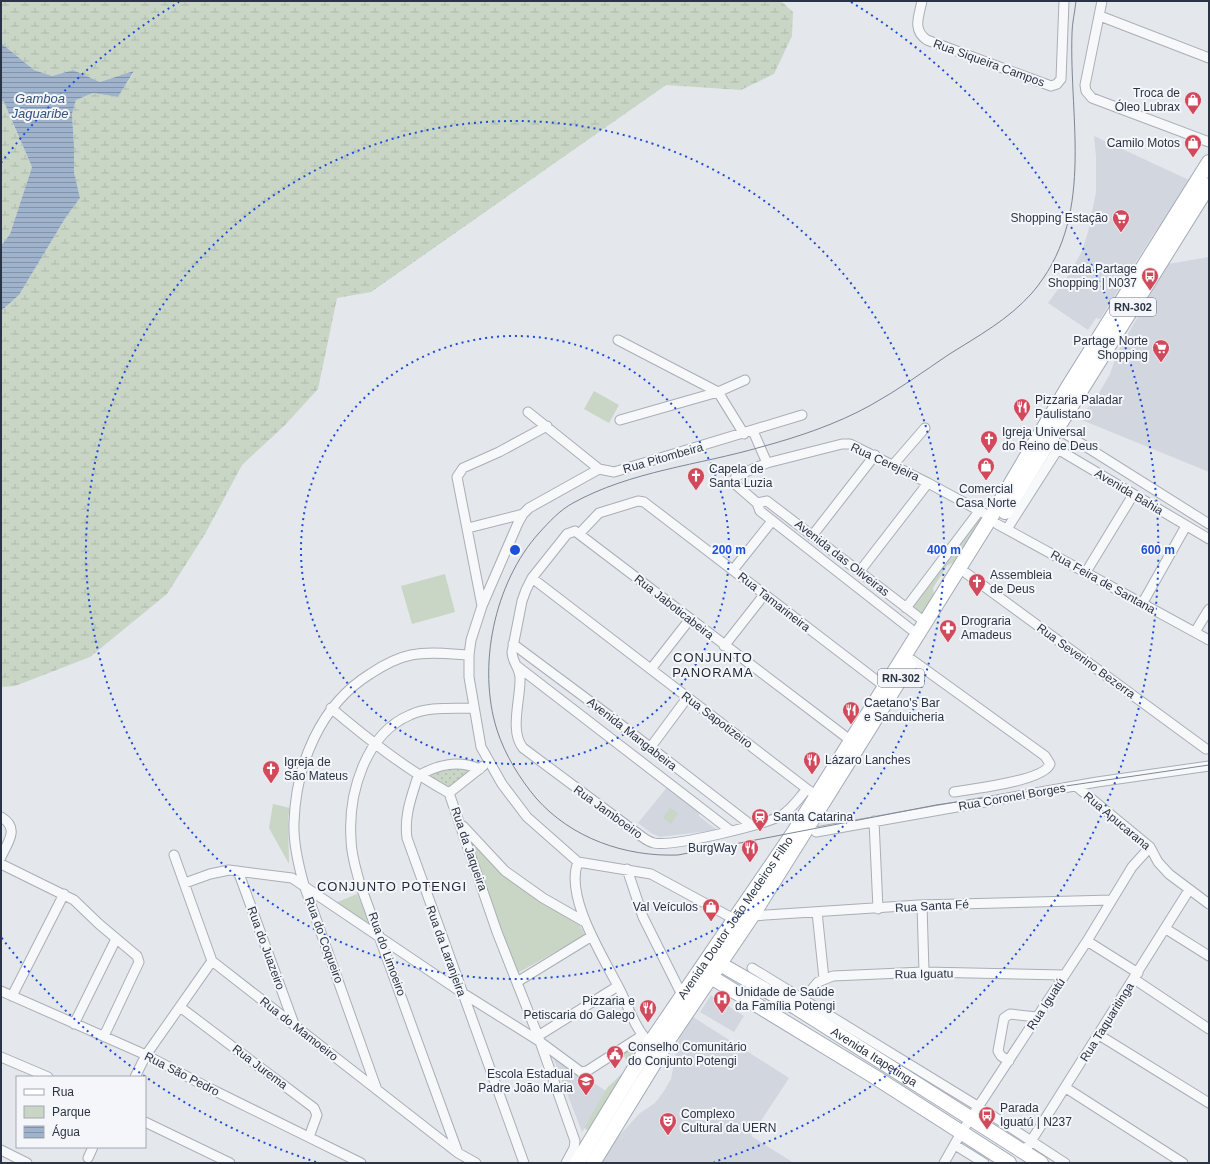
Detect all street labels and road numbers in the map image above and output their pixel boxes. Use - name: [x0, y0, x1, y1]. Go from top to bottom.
- street label: Rua Siqueira Campos: [931, 36, 1047, 90]
- road number: RN-302: [1110, 298, 1156, 316]
- street label: Rua Pitombeira: [621, 440, 705, 476]
- street label: Rua Cerejeira: [848, 440, 922, 484]
- street label: Avenida Bahia: [1092, 466, 1166, 518]
- street label: Avenida das Oliveiras: [792, 517, 892, 599]
- street label: Rua Feira de Santana: [1048, 547, 1158, 617]
- street label: Rua Tamarineira: [735, 569, 813, 635]
- street label: Rua Jaboticabeira: [632, 572, 717, 642]
- street label: Rua Severino Bezerra: [1034, 621, 1138, 702]
- road number: RN-302: [878, 669, 924, 687]
- street label: Rua Sapotizeiro: [679, 689, 756, 751]
- street label: Avenida Mangabeira: [584, 695, 680, 774]
- street label: Rua Coronel Borges: [957, 781, 1067, 813]
- street label: Rua Jamboeiro: [571, 782, 645, 842]
- street label: Rua Apucarana: [1081, 789, 1153, 853]
- street label: Rua da Jaqueira: [448, 805, 490, 893]
- street label: Avenida Doutor João Medeiros Filho: [675, 833, 796, 1002]
- street label: Rua do Coqueiro: [302, 895, 346, 985]
- street label: Rua Santa Fé: [895, 897, 970, 915]
- street label: Rua da Laranjeira: [423, 904, 469, 999]
- street label: Rua do Juazeiro: [244, 905, 288, 992]
- street label: Rua do Limoeiro: [365, 910, 409, 998]
- street label: Rua Iguatu: [895, 966, 953, 982]
- street label: Rua Iguatú: [1024, 976, 1068, 1032]
- street label: Rua Taquaritinga: [1077, 980, 1137, 1064]
- street label: Rua do Mamoeiro: [257, 994, 341, 1064]
- street label: Avenida Itapetinga: [828, 1024, 920, 1090]
- street label: Rua Jurema: [230, 1042, 291, 1092]
- street label: Rua São Pedro: [142, 1049, 222, 1099]

